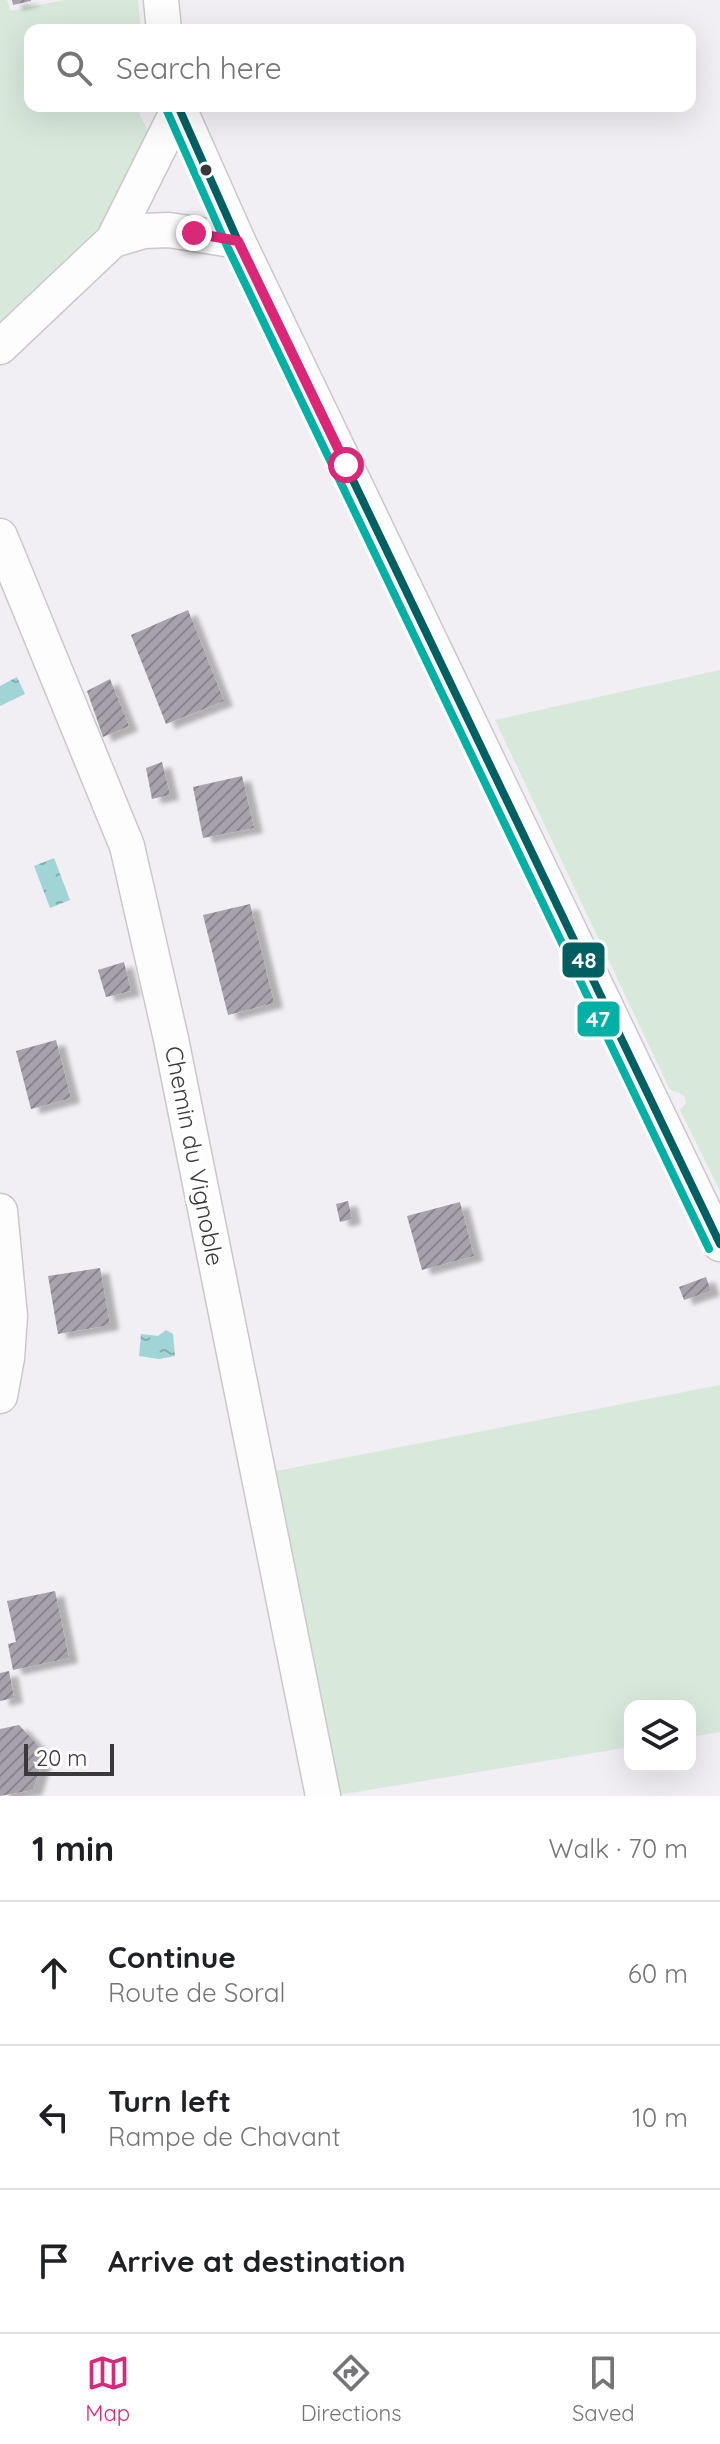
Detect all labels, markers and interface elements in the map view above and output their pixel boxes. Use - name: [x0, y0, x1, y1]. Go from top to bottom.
- search box: [24, 24, 696, 112]
- icon: search: [52, 46, 96, 90]
- text: Search here: [116, 49, 282, 87]
- unlabelled marker: [198, 162, 214, 178]
- route end: [176, 215, 212, 251]
- route start: [328, 447, 364, 483]
- line badge: 48: [561, 941, 606, 979]
- text: 48: [572, 946, 597, 974]
- line badge: 47: [576, 1000, 621, 1038]
- text: 47: [586, 1005, 610, 1033]
- street label: Chemin du Vignoble: [159, 1043, 231, 1268]
- map controls: [624, 1700, 696, 1772]
- button: layers: [624, 1700, 696, 1772]
- scale bar: [24, 1740, 114, 1776]
- text: 20 m: [36, 1744, 87, 1772]
- text: 1 min: [32, 1827, 114, 1870]
- text: Walk · 70 m: [549, 1832, 688, 1865]
- text: Continue: [108, 1938, 236, 1976]
- icon: ahead: [32, 1951, 76, 1995]
- text: 60 m: [628, 1957, 688, 1990]
- text: Route de Soral: [108, 1976, 286, 2009]
- text: Turn left: [108, 2082, 231, 2120]
- icon: left: [32, 2095, 76, 2139]
- text: 10 m: [632, 2101, 688, 2134]
- text: Rampe de Chavant: [108, 2120, 341, 2153]
- icon: arrive: [32, 2239, 76, 2283]
- text: Arrive at destination: [108, 2242, 406, 2280]
- tab: Map: [85, 2351, 130, 2427]
- tab: Directions: [301, 2351, 401, 2427]
- tab: Saved: [572, 2351, 635, 2427]

